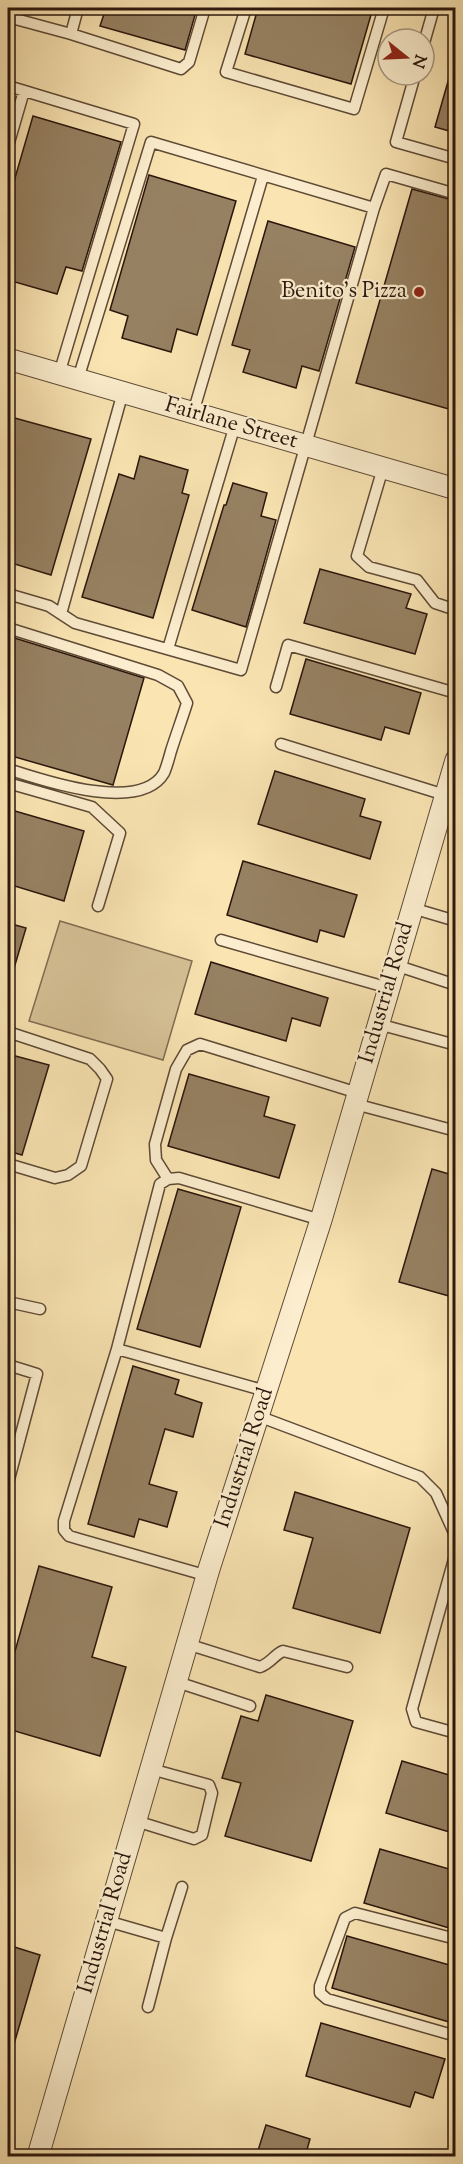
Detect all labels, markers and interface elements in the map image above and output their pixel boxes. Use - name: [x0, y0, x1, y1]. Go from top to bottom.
- north arrow: [376, 27, 436, 87]
- text: N: [405, 51, 431, 71]
- place label: Benito's Pizza: [281, 276, 407, 308]
- marker: Benito's Pizza: [412, 285, 426, 299]
- street label: Fairlane Street: [161, 390, 302, 458]
- street label: Industrial Road: [352, 918, 422, 1068]
- street label: Industrial Road: [207, 1384, 283, 1532]
- street label: Industrial Road: [71, 1848, 141, 1998]

